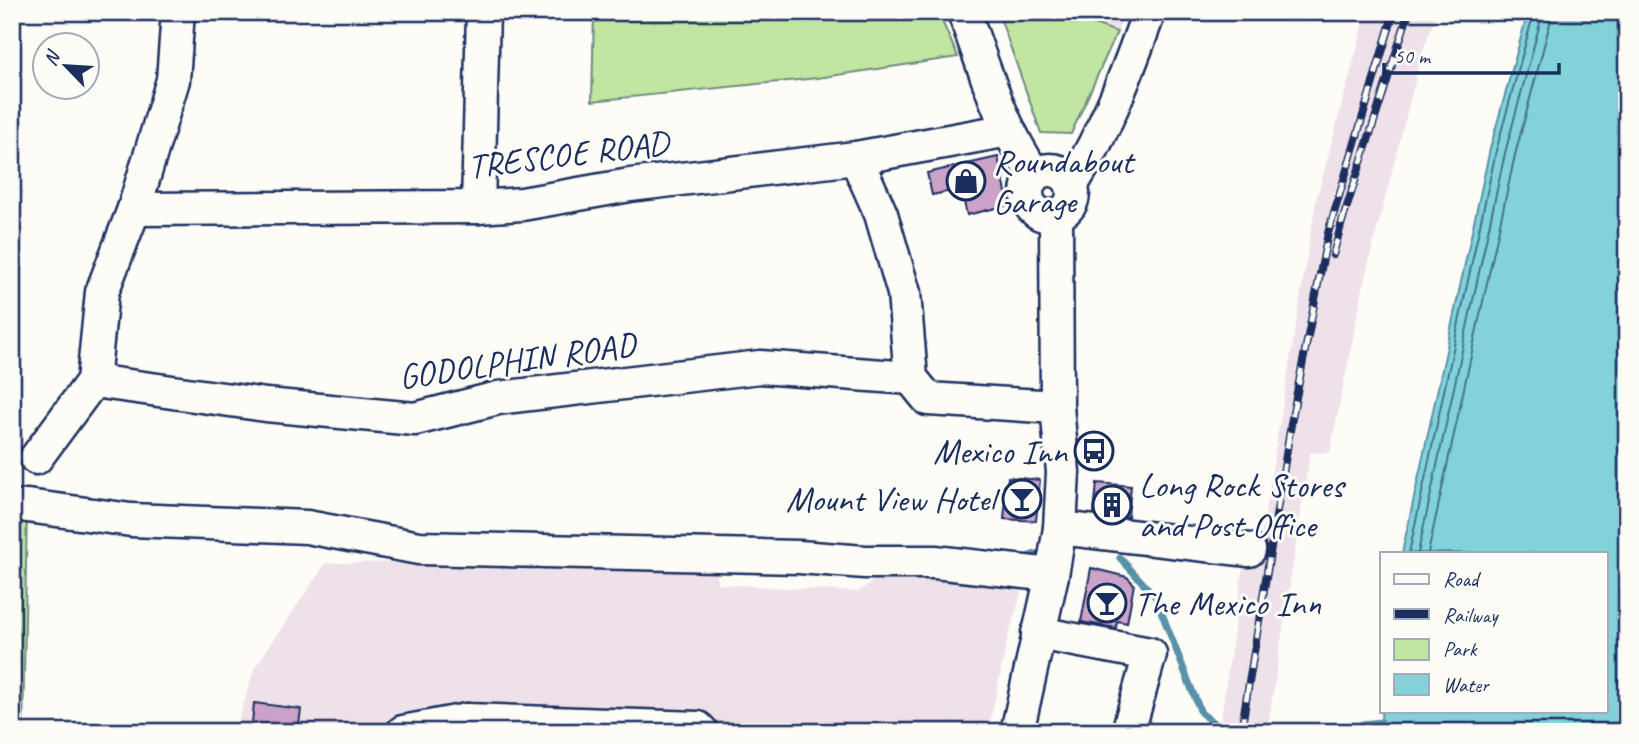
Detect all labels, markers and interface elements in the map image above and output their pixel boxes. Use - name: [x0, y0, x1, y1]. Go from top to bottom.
- north arrow: [32, 32, 102, 102]
- scale bar: [1384, 32, 1558, 76]
- text: 50 m: [1394, 43, 1432, 69]
- text: N: [38, 46, 66, 70]
- street label: TRESCOE ROAD: [465, 120, 673, 189]
- place label: Roundabout Garage: [993, 139, 1136, 224]
- shop icon: Roundabout Garage: [945, 160, 987, 202]
- street label: GODOLPHIN ROAD: [396, 321, 641, 399]
- place label: Mexico Inn: [933, 429, 1068, 474]
- bus stop icon: Mexico Inn: [1073, 430, 1115, 472]
- place label: Long Rock Stores and Post Office: [1139, 463, 1346, 548]
- place label: Mount View Hotel: [786, 477, 1001, 522]
- bar icon: Mount View Hotel: [1001, 478, 1043, 520]
- building icon: Long Rock Stores and Post Office: [1091, 484, 1133, 526]
- legend: [1380, 552, 1608, 712]
- text: Road: [1443, 566, 1482, 592]
- place label: The Mexico Inn: [1134, 581, 1321, 626]
- bar icon: The Mexico Inn: [1086, 582, 1128, 624]
- text: Railway: [1443, 602, 1499, 628]
- text: Park: [1443, 636, 1478, 662]
- text: Water: [1443, 672, 1490, 698]

